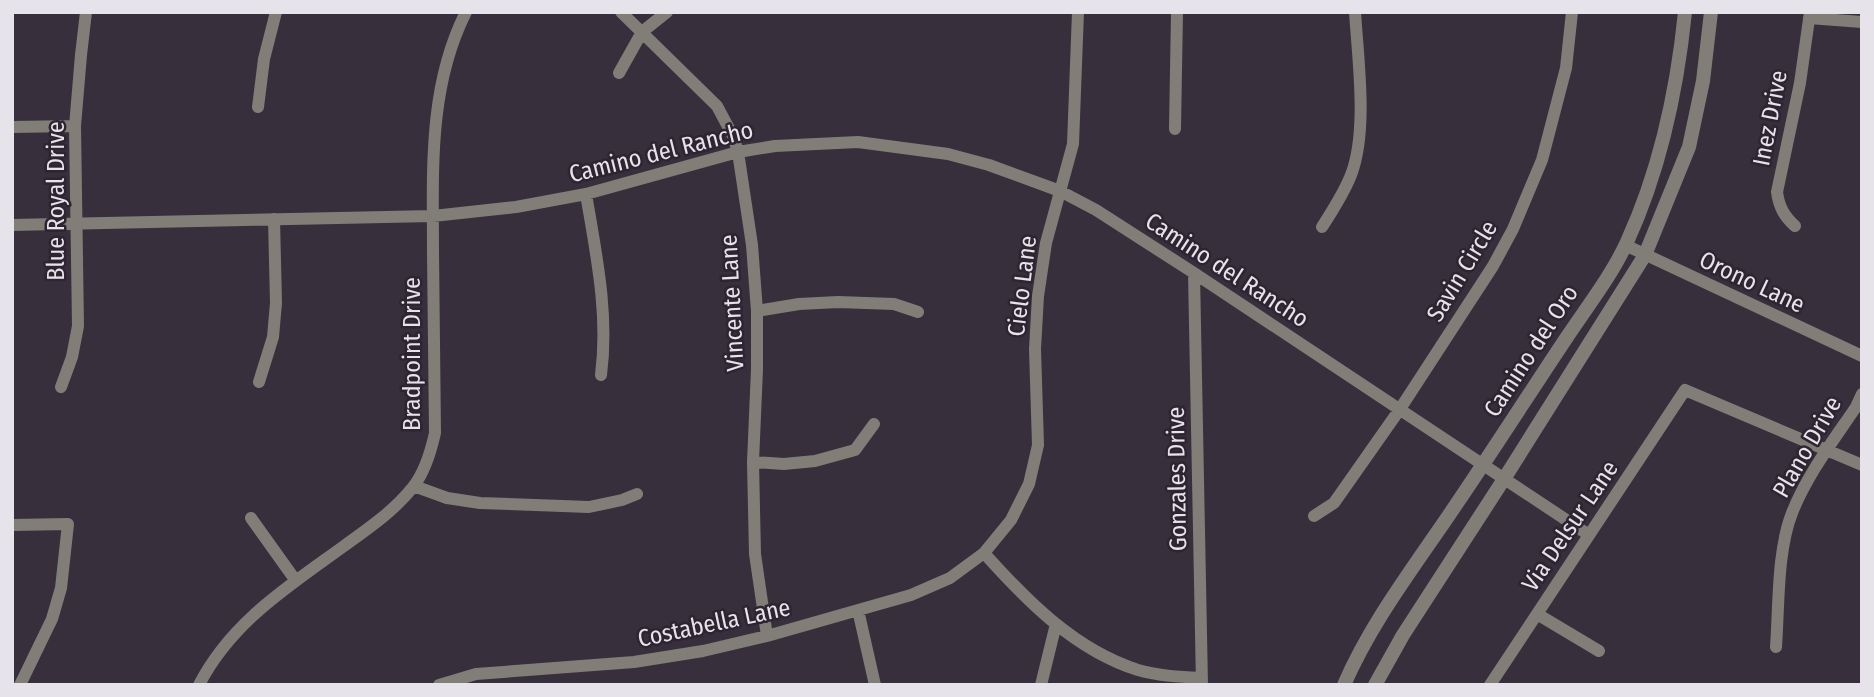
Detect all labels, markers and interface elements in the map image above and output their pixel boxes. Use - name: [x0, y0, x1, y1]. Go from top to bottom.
- street label: Inez Drive: [1747, 68, 1793, 168]
- street label: Camino del Rancho: [566, 116, 756, 188]
- street label: Blue Royal Drive: [42, 121, 70, 281]
- street label: Camino del Rancho: [1140, 207, 1314, 333]
- street label: Savin Circle: [1421, 216, 1503, 326]
- street label: Vincente Lane: [714, 234, 750, 372]
- street label: Cielo Lane: [1002, 234, 1042, 338]
- street label: Orono Lane: [1695, 245, 1809, 319]
- street label: Bradpoint Drive: [398, 277, 426, 431]
- street label: Camino del Oro: [1478, 280, 1584, 422]
- street label: Plano Drive: [1767, 391, 1847, 503]
- street label: Gonzales Drive: [1162, 407, 1192, 551]
- street label: Via Delsur Lane: [1516, 455, 1624, 597]
- street label: Costabella Lane: [635, 593, 793, 653]

